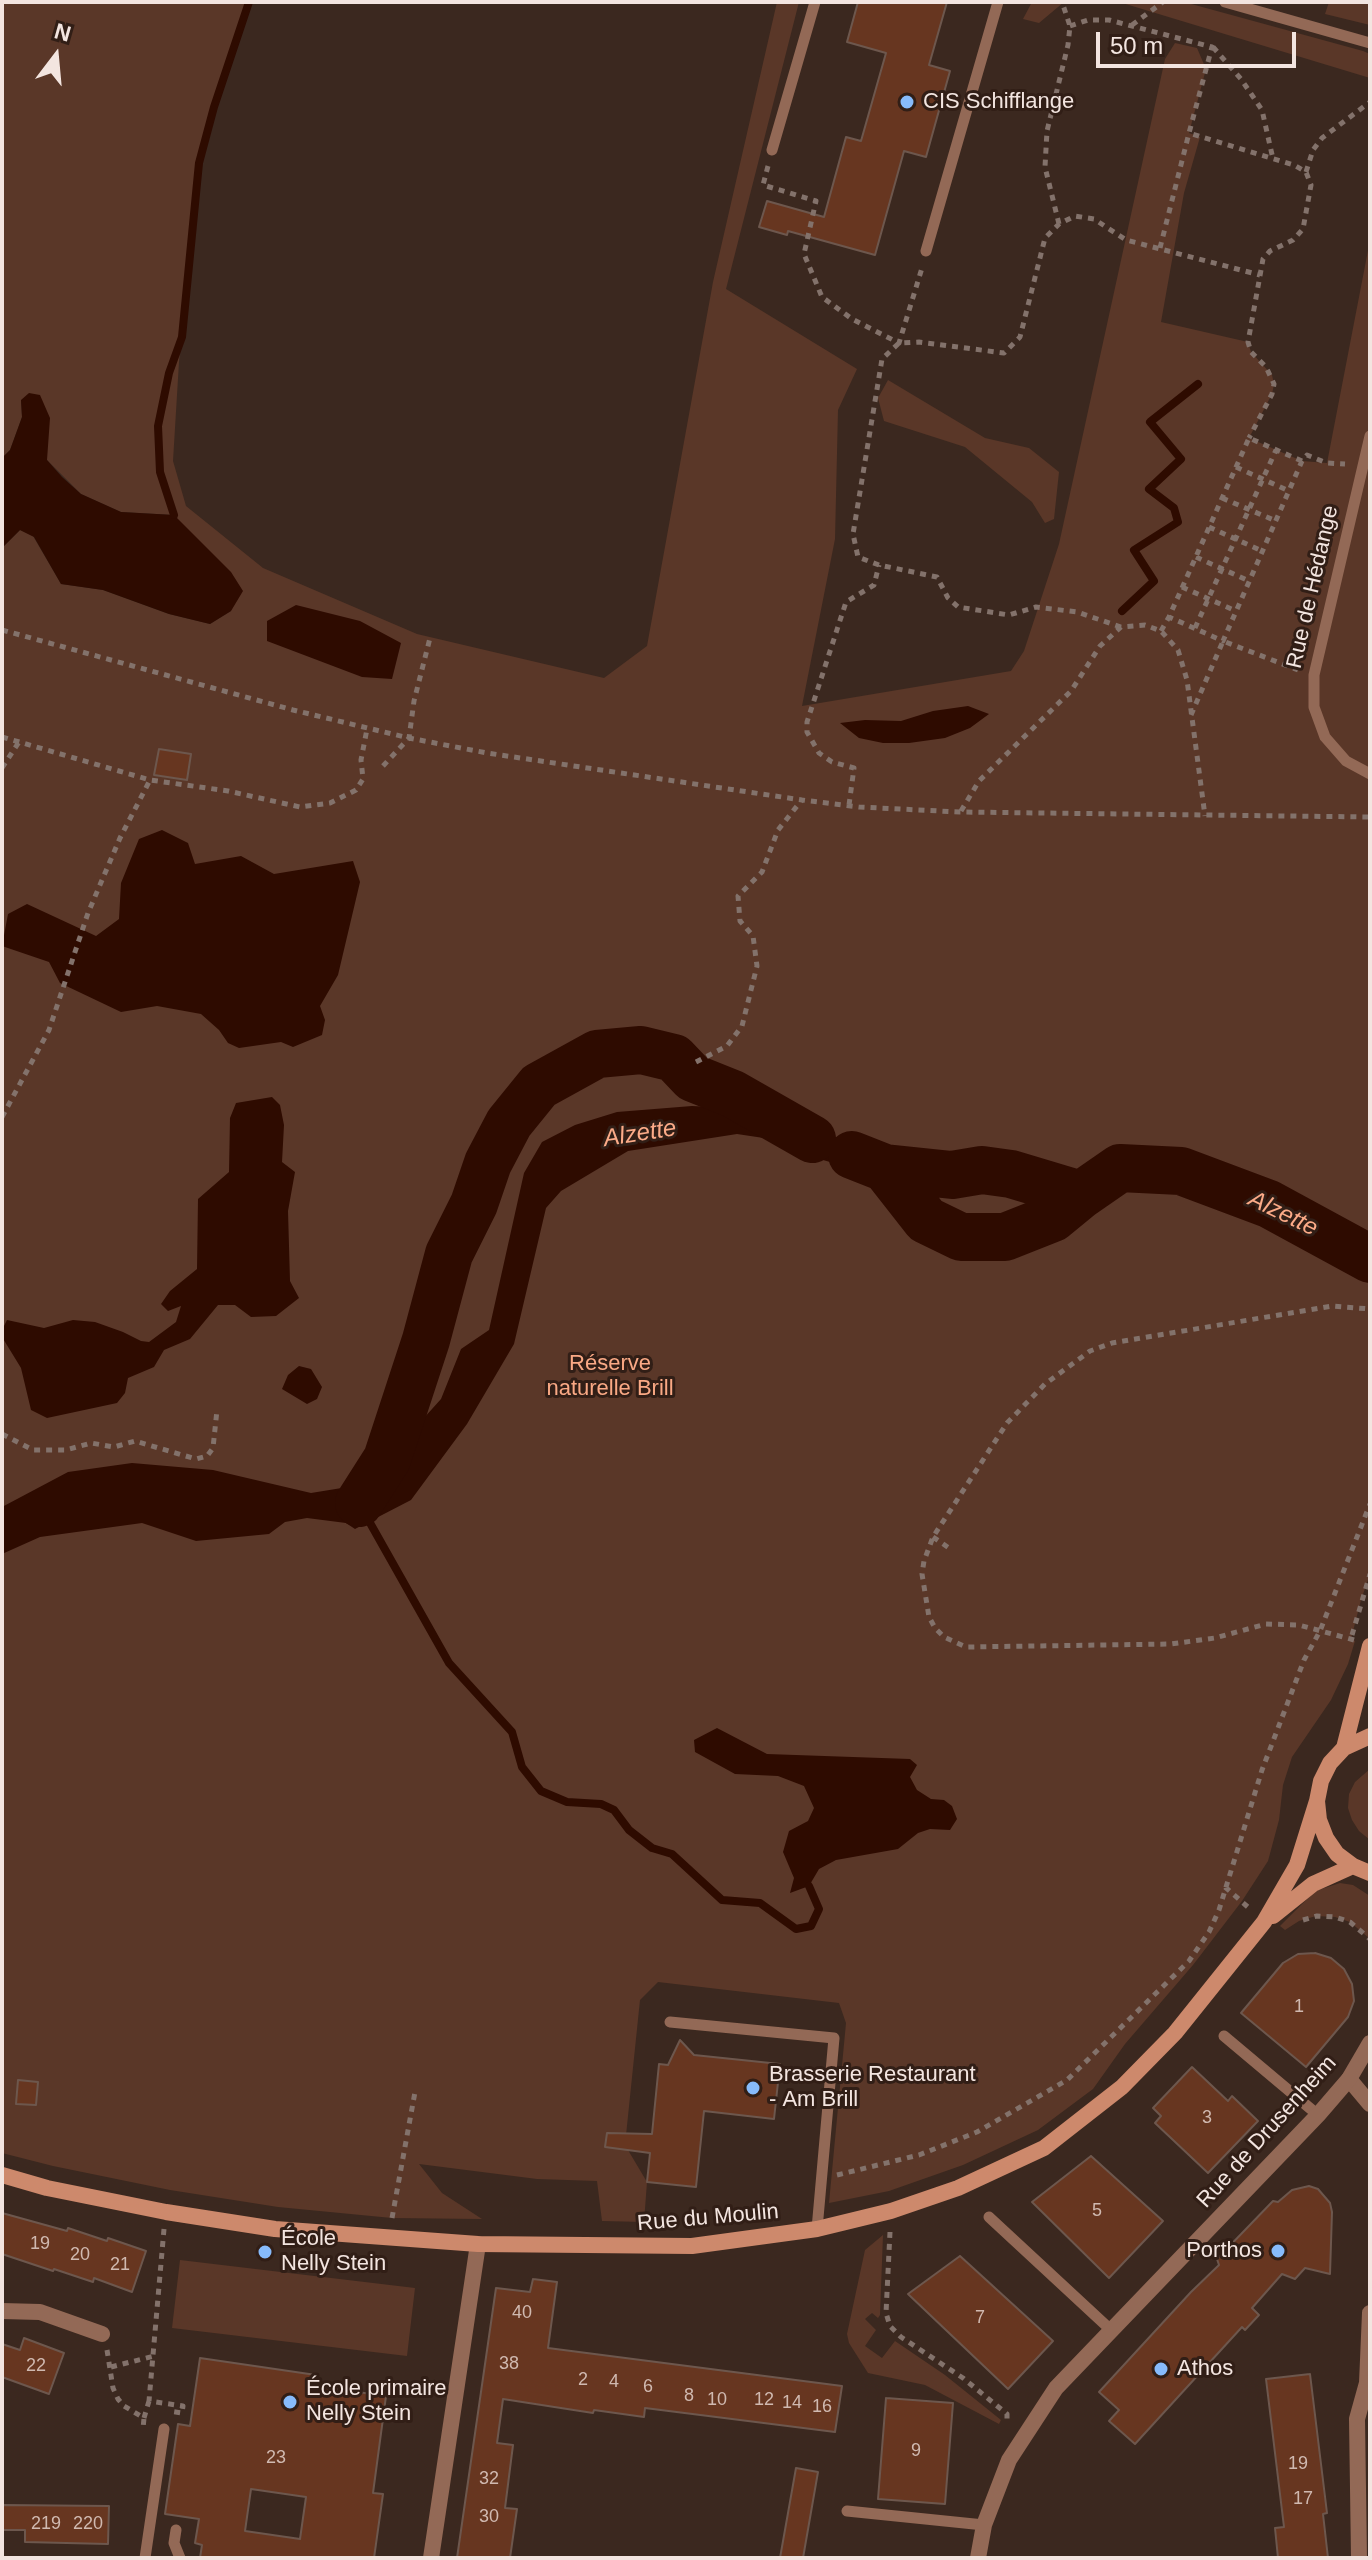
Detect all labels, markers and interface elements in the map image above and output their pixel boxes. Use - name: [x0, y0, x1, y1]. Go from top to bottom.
- north arrow: [16, 16, 96, 96]
- scale bar: [1100, 16, 1300, 66]
- text: N: [52, 18, 74, 47]
- text: 50 m: [1110, 32, 1163, 59]
- place label: CIS Schifflange: [923, 89, 1074, 115]
- marker: CIS Schifflange: [898, 93, 916, 111]
- street label: Rue de Hédange: [1281, 503, 1345, 671]
- water label: Alzette: [602, 1114, 678, 1154]
- water label: Alzette: [1244, 1185, 1322, 1243]
- park label: Réserve naturelle Brill: [546, 1351, 674, 1402]
- house number: 1: [1294, 1996, 1304, 2018]
- street label: Rue de Drusenheim: [1192, 2050, 1342, 2214]
- place label: Brasserie Restaurant - Am Brill: [769, 2062, 976, 2114]
- marker: Brasserie Restaurant - Am Brill: [744, 2079, 762, 2097]
- house number: 3: [1202, 2107, 1212, 2129]
- street label: Rue du Moulin: [636, 2199, 780, 2237]
- house number: 5: [1092, 2200, 1102, 2222]
- place label: École Nelly Stein: [281, 2226, 386, 2278]
- house number: 19: [30, 2233, 50, 2255]
- place label: Porthos: [1186, 2238, 1262, 2264]
- marker: Porthos: [1269, 2242, 1287, 2260]
- marker: École Nelly Stein: [256, 2243, 274, 2261]
- house number: 20: [70, 2244, 90, 2266]
- house number: 21: [110, 2254, 130, 2276]
- house number: 40: [512, 2302, 532, 2324]
- house number: 7: [975, 2307, 985, 2329]
- house number: 38: [499, 2353, 519, 2375]
- house number: 22: [26, 2355, 46, 2377]
- place label: Athos: [1177, 2356, 1233, 2382]
- marker: Athos: [1152, 2360, 1170, 2378]
- house number: 2: [578, 2369, 588, 2391]
- house number: 4: [609, 2371, 619, 2393]
- place label: École primaire Nelly Stein: [306, 2376, 447, 2428]
- house number: 6: [643, 2376, 653, 2398]
- house number: 8: [684, 2385, 694, 2407]
- house number: 10: [707, 2389, 727, 2411]
- house number: 12: [754, 2389, 774, 2411]
- house number: 14: [782, 2392, 802, 2414]
- marker: École primaire Nelly Stein: [281, 2393, 299, 2411]
- house number: 16: [812, 2396, 832, 2418]
- house number: 9: [911, 2440, 921, 2462]
- house number: 23: [266, 2447, 286, 2469]
- house number: 19: [1288, 2453, 1308, 2475]
- house number: 32: [479, 2468, 499, 2490]
- house number: 17: [1293, 2488, 1313, 2510]
- house number: 30: [479, 2506, 499, 2528]
- house number: 219: [31, 2513, 61, 2535]
- house number: 220: [73, 2513, 103, 2535]

